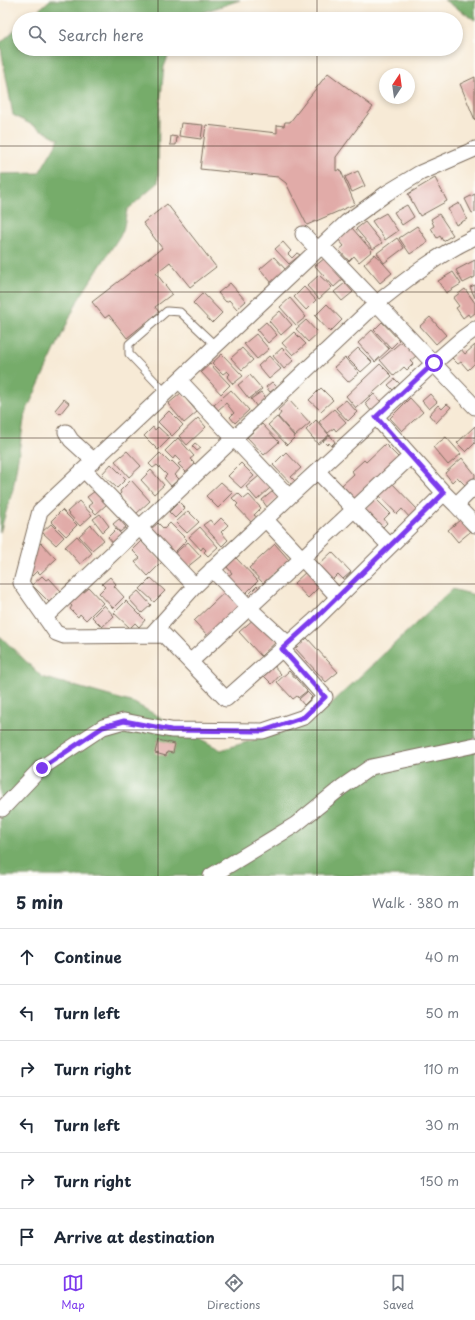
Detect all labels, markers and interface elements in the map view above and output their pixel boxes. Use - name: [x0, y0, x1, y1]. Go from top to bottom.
- search box: [12, 12, 463, 56]
- icon: search: [26, 23, 48, 45]
- text: Search here: [58, 23, 144, 46]
- north arrow: [379, 68, 415, 104]
- route start: [425, 354, 443, 372]
- route end: [33, 759, 51, 777]
- text: 5 min: [16, 889, 63, 915]
- text: Walk · 380 m: [372, 893, 459, 912]
- text: Continue: [54, 945, 122, 968]
- icon: ahead: [16, 946, 38, 968]
- text: 40 m: [425, 947, 459, 966]
- text: Turn left: [54, 1001, 120, 1024]
- icon: left: [16, 1002, 38, 1024]
- text: 50 m: [425, 1003, 459, 1022]
- text: Turn right: [54, 1057, 131, 1080]
- icon: right: [16, 1058, 38, 1080]
- text: 110 m: [424, 1059, 459, 1078]
- text: Turn left: [54, 1113, 120, 1136]
- icon: left: [16, 1114, 38, 1136]
- text: 30 m: [425, 1115, 459, 1134]
- text: Turn right: [54, 1169, 131, 1192]
- icon: right: [16, 1170, 38, 1192]
- text: 150 m: [420, 1171, 459, 1190]
- text: Arrive at destination: [54, 1225, 215, 1248]
- icon: arrive: [16, 1226, 38, 1248]
- tab: Map: [61, 1272, 85, 1313]
- tab: Directions: [207, 1272, 260, 1313]
- tab: Saved: [383, 1272, 414, 1313]

